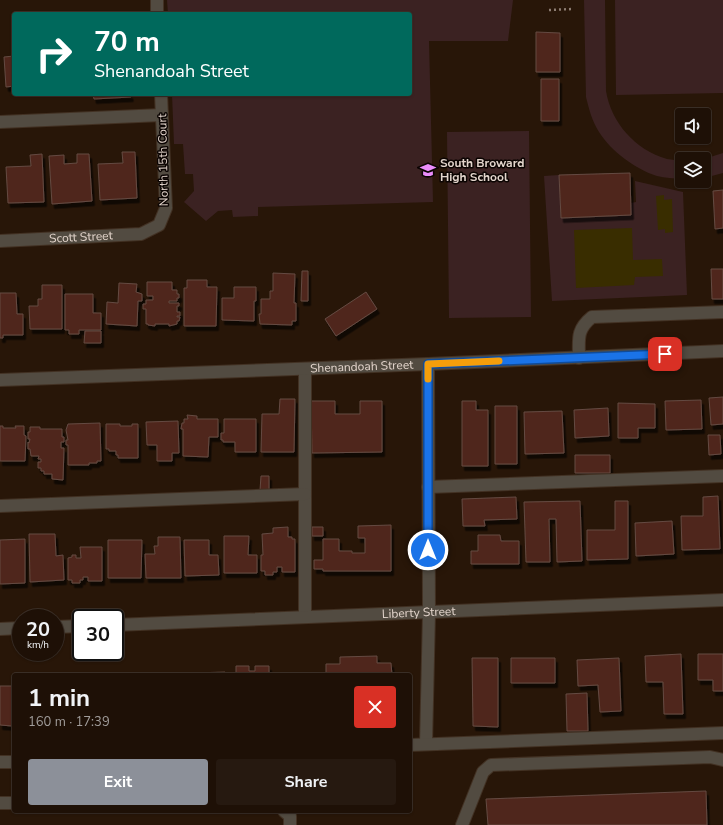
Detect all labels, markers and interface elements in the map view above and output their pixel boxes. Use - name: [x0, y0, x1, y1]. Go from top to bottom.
- text: 70 m: [94, 23, 160, 61]
- icon: right: [28, 28, 80, 80]
- text: Shenandoah Street: [94, 59, 249, 83]
- map controls: [675, 108, 711, 188]
- button: sound: [675, 108, 711, 144]
- street label: North 15th Court: [154, 113, 172, 206]
- button: layers: [675, 152, 711, 188]
- place label: South Broward High School: [440, 155, 524, 185]
- school or university icon: South Broward High School: [419, 161, 437, 179]
- street label: Scott Street: [49, 227, 114, 247]
- pin: [648, 337, 682, 371]
- icon: arrive: [654, 343, 676, 365]
- street label: Shenandoah Street: [310, 357, 415, 376]
- position arrow: [407, 529, 449, 571]
- street label: Liberty Street: [382, 603, 457, 622]
- speed limit sign: 30: [72, 609, 124, 661]
- text: 20: [26, 616, 50, 643]
- text: km/h: [27, 638, 49, 652]
- text: 1 min: [28, 682, 90, 714]
- button: close: [354, 686, 396, 728]
- text: 160 m · 17:39: [28, 713, 110, 731]
- button: Exit: [28, 759, 208, 805]
- button: Share: [216, 759, 396, 805]

